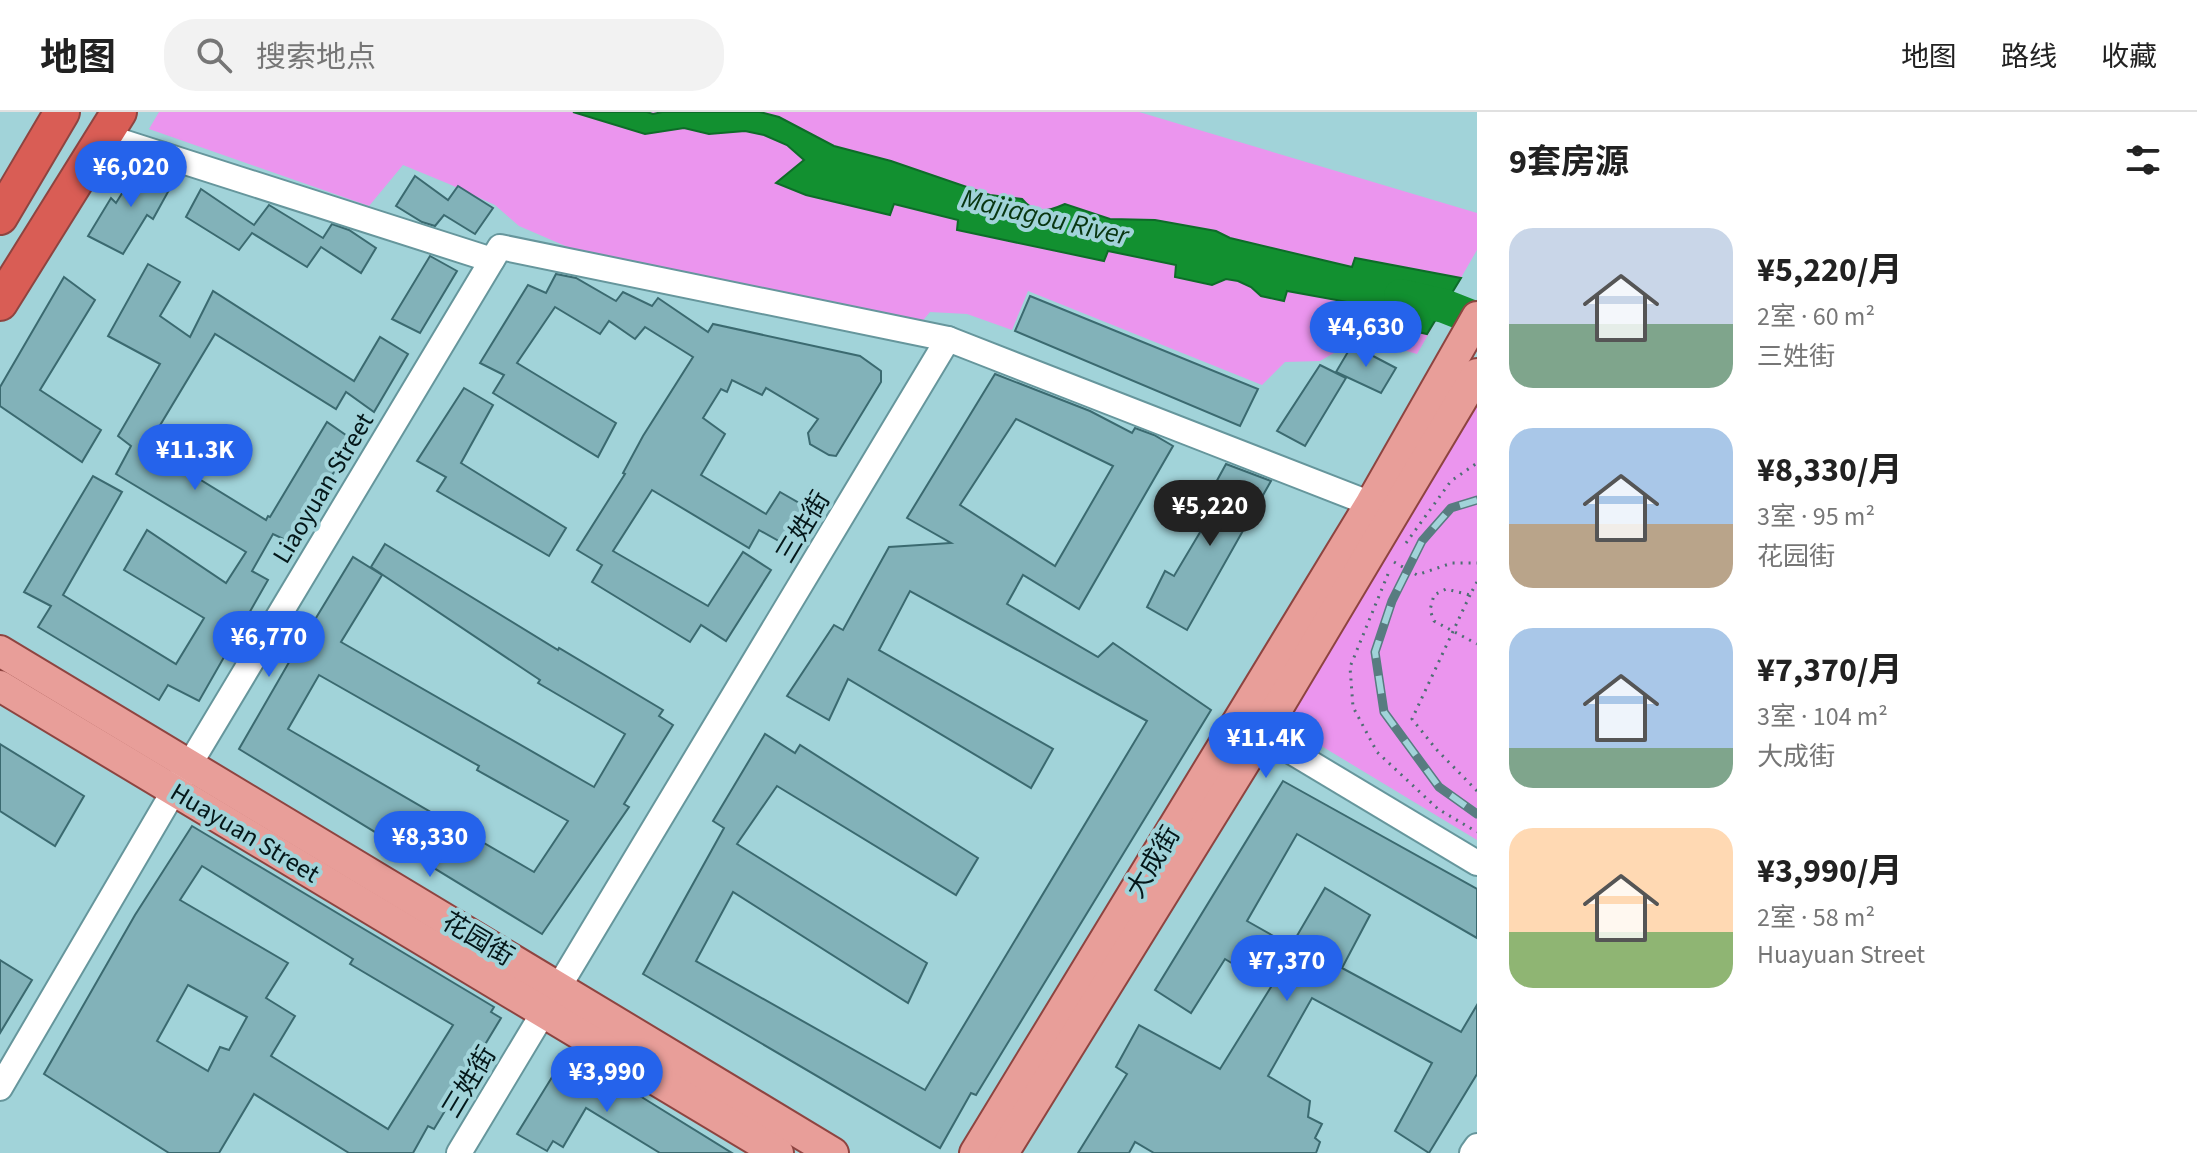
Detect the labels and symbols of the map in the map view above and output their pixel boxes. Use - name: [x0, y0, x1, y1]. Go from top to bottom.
- pin: ¥6,020: [66, 141, 196, 209]
- water label: Majiagou River: [958, 178, 1134, 256]
- pin: ¥4,630: [1301, 301, 1431, 369]
- street label: Liaoyuan Street: [263, 405, 383, 570]
- pin: ¥11.3K: [130, 424, 260, 492]
- pin: ¥5,220: [1145, 480, 1275, 548]
- street label: 三姓街: [767, 484, 839, 570]
- pin: ¥6,770: [204, 611, 334, 679]
- pin: ¥11.4K: [1201, 712, 1331, 780]
- street label: Huayuan Street: [163, 774, 327, 892]
- pin: ¥8,330: [365, 811, 495, 879]
- street label: 大成街: [1117, 819, 1189, 905]
- street label: 花园街: [435, 903, 521, 975]
- pin: ¥7,370: [1222, 935, 1352, 1003]
- street label: 三姓街: [433, 1039, 505, 1125]
- pin: ¥3,990: [542, 1046, 672, 1114]

